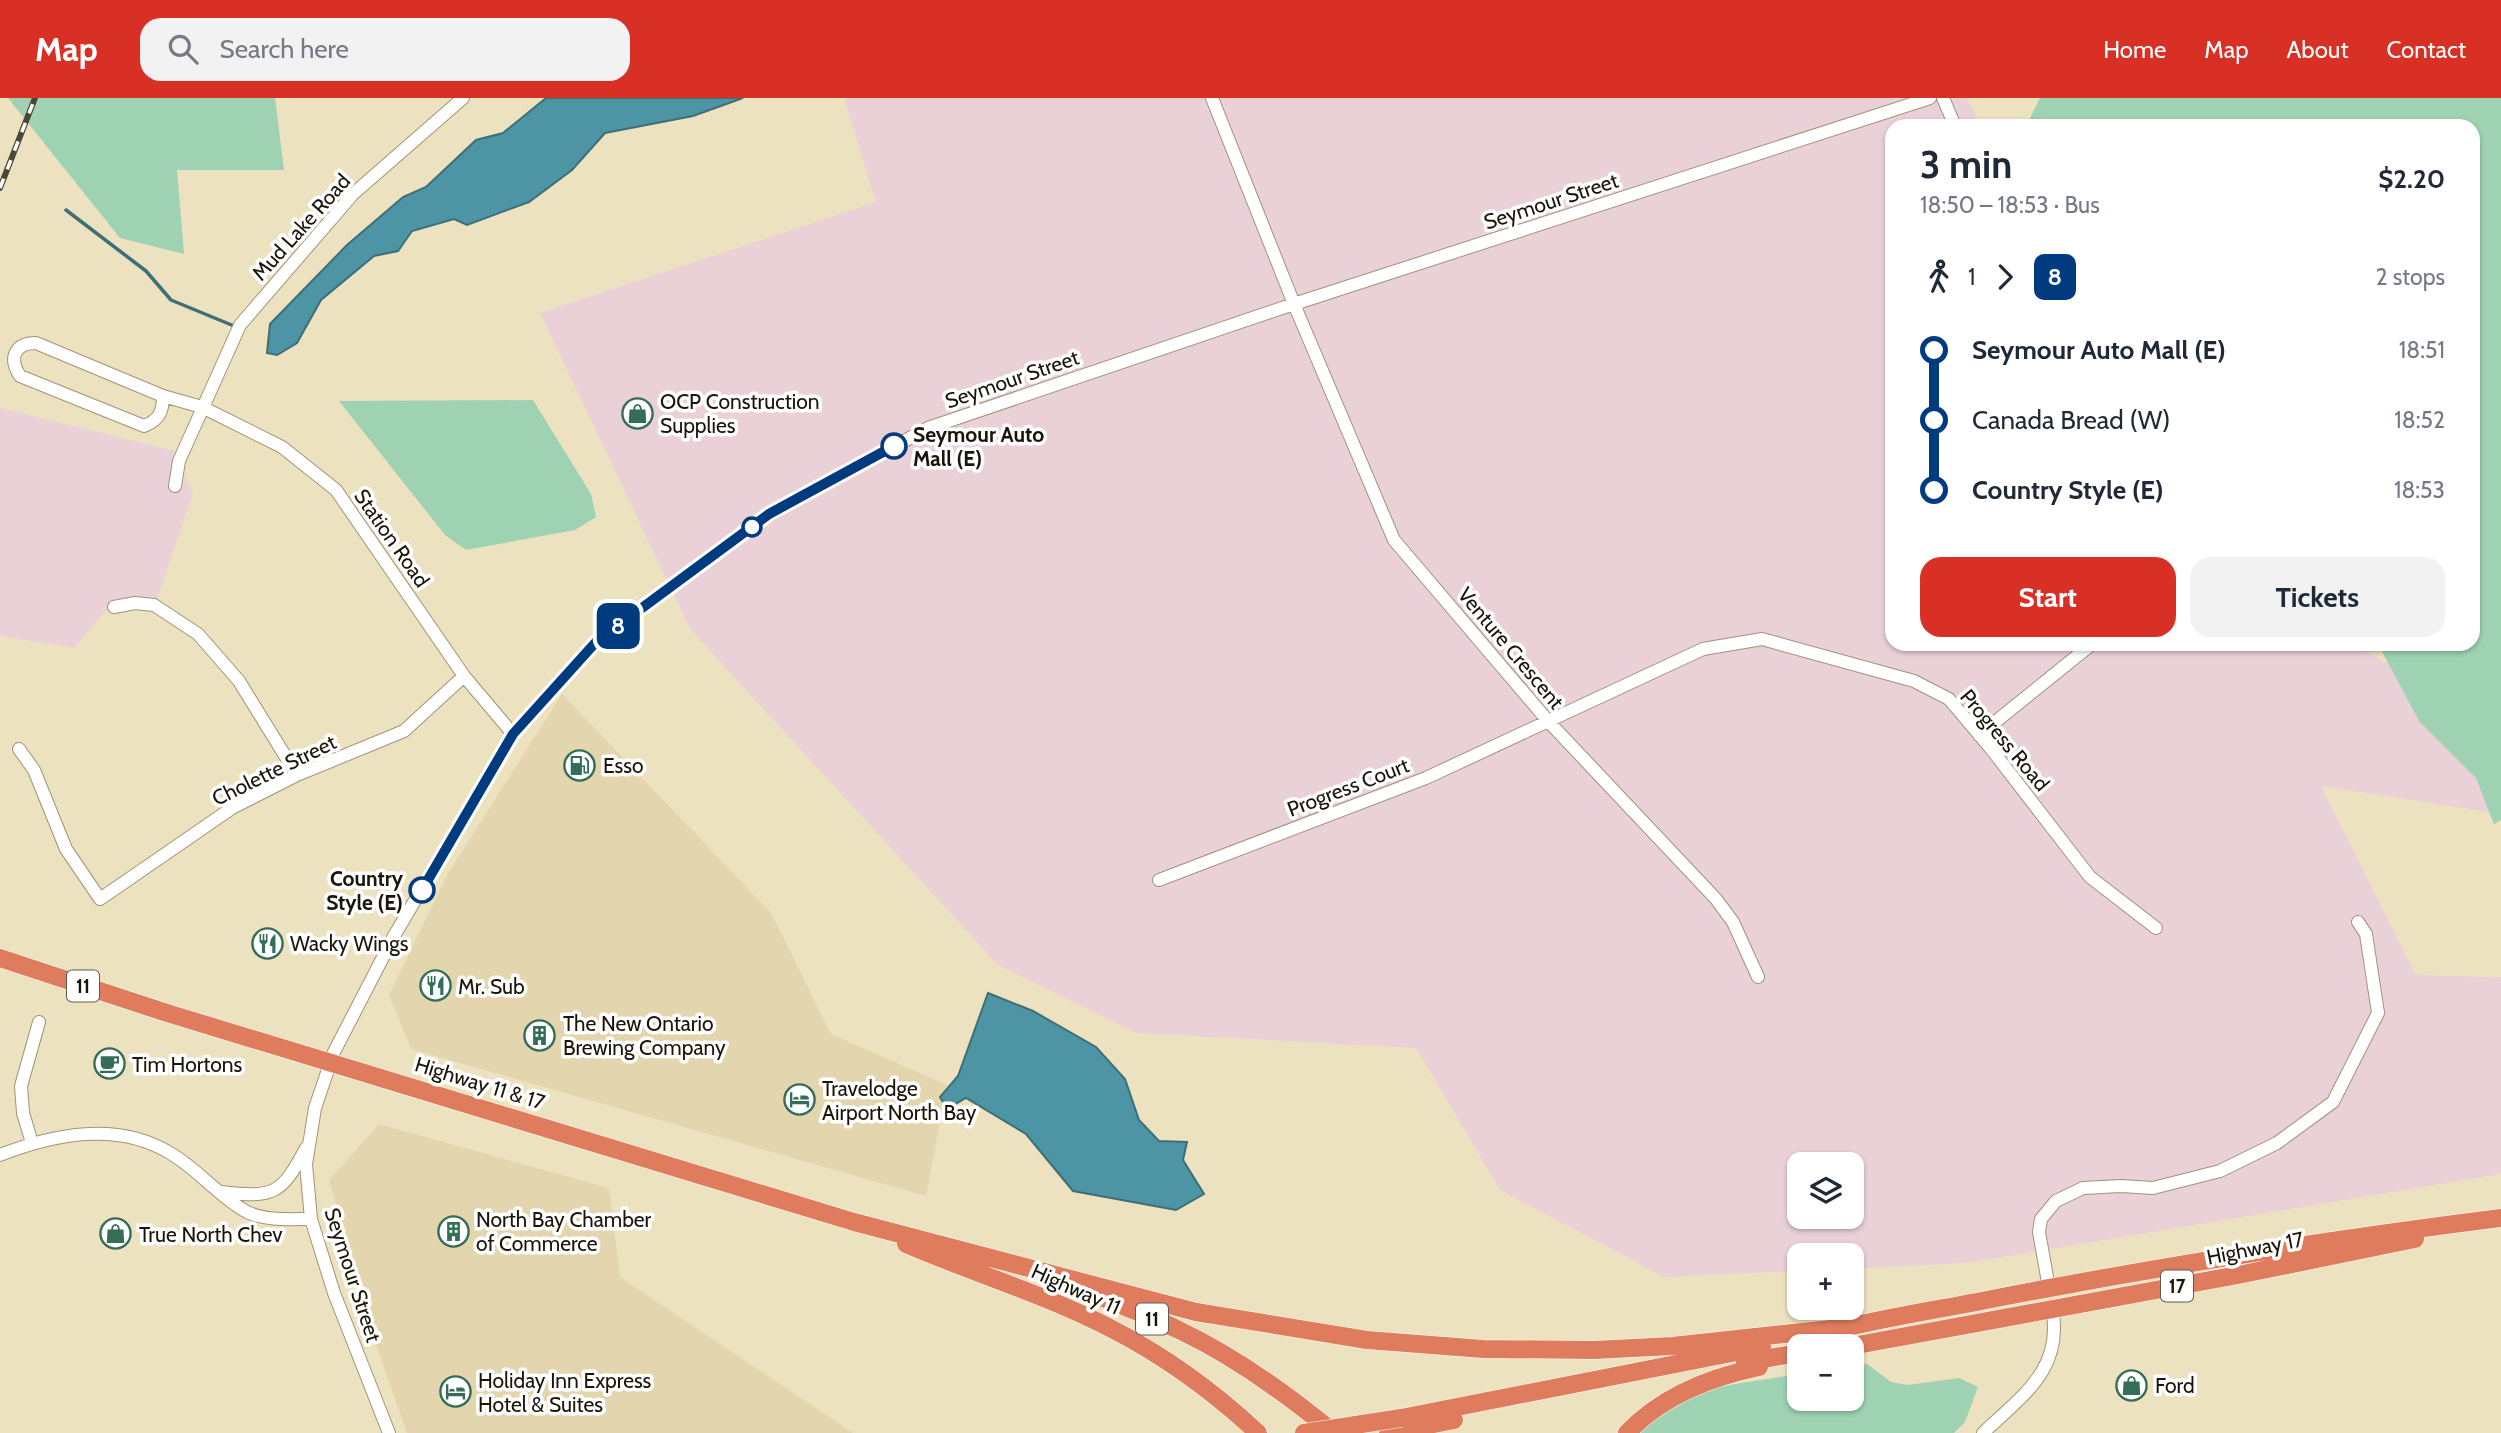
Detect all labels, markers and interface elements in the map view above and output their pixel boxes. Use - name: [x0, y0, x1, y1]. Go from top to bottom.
- search box: [140, 18, 630, 81]
- text: Map: [35, 29, 98, 69]
- icon: search: [164, 30, 202, 68]
- text: Search here: [220, 33, 349, 65]
- text: Home: [2103, 35, 2166, 64]
- text: Map: [2204, 35, 2249, 64]
- text: About: [2287, 35, 2349, 64]
- text: Contact: [2387, 35, 2466, 64]
- text: 3 min: [1920, 141, 2012, 188]
- text: $2.20: [2378, 163, 2445, 195]
- street label: Seymour Street: [1481, 168, 1621, 234]
- street label: Mud Lake Road: [247, 169, 355, 285]
- text: 18:50 – 18:53 · Bus: [1920, 191, 2100, 219]
- icon: walk: [1920, 258, 1958, 296]
- icon: forward: [1986, 258, 2024, 296]
- text: 8: [2048, 262, 2062, 291]
- text: 1: [1968, 263, 1976, 291]
- text: 2 stops: [2376, 263, 2445, 291]
- text: Seymour Auto Mall (E): [1972, 334, 2226, 366]
- text: 18:51: [2399, 336, 2445, 364]
- street label: Seymour Street: [942, 344, 1082, 414]
- place label: OCP Construction Supplies: [660, 389, 820, 438]
- shop icon: OCP Construction Supplies: [620, 396, 654, 430]
- text: Canada Bread (W): [1972, 404, 2170, 436]
- text: 18:52: [2394, 406, 2445, 434]
- place label: Seymour Auto Mall (E): [913, 422, 1044, 471]
- marker: Seymour Auto Mall (E): [881, 433, 907, 459]
- text: Country Style (E): [1972, 474, 2163, 506]
- text: 18:53: [2394, 476, 2445, 504]
- street label: Station Road: [349, 484, 435, 592]
- unlabelled marker: [742, 517, 762, 537]
- button: Start: [1920, 557, 2176, 637]
- button: Tickets: [2190, 557, 2445, 637]
- street label: Venture Crescent: [1453, 582, 1569, 714]
- line badge: 8: [595, 603, 641, 649]
- text: 8: [611, 611, 625, 640]
- street label: Progress Road: [1955, 684, 2055, 796]
- street label: Cholette Street: [208, 729, 340, 811]
- fuel station icon: Esso: [563, 748, 597, 782]
- street label: Progress Court: [1284, 752, 1412, 822]
- place label: Esso: [603, 753, 643, 778]
- place label: Country Style (E): [326, 866, 404, 915]
- marker: Country Style (E): [409, 877, 435, 903]
- restaurant icon: Wacky Wings: [250, 926, 284, 960]
- place label: Wacky Wings: [290, 931, 409, 956]
- restaurant icon: Mr. Sub: [418, 969, 452, 1003]
- road number: 11: [67, 971, 99, 1002]
- place label: Mr. Sub: [458, 974, 525, 999]
- place label: The New Ontario Brewing Company: [563, 1011, 726, 1060]
- building icon: The New Ontario Brewing Company: [523, 1018, 557, 1052]
- cafe icon: Tim Hortons: [92, 1047, 126, 1081]
- street label: Highway 11 & 17: [412, 1051, 548, 1115]
- place label: Tim Hortons: [132, 1052, 243, 1077]
- place label: Travelodge Airport North Bay: [822, 1076, 977, 1125]
- hotel icon: Travelodge Airport North Bay: [782, 1083, 816, 1117]
- map controls: [1787, 1152, 1864, 1411]
- button: layers: [1787, 1152, 1864, 1229]
- street label: Seymour Street: [320, 1205, 386, 1345]
- place label: North Bay Chamber of Commerce: [476, 1207, 652, 1256]
- building icon: North Bay Chamber of Commerce: [436, 1214, 470, 1248]
- shop icon: True North Chev: [99, 1217, 133, 1251]
- place label: True North Chev: [139, 1222, 283, 1247]
- street label: Highway 17: [2204, 1226, 2306, 1270]
- button: +: [1787, 1243, 1864, 1320]
- street label: Highway 11: [1028, 1258, 1124, 1320]
- road number: 17: [2161, 1270, 2193, 1302]
- road number: 11: [1136, 1303, 1168, 1334]
- button: −: [1787, 1334, 1864, 1411]
- place label: Holiday Inn Express Hotel & Suites: [478, 1368, 652, 1417]
- shop icon: Ford: [2115, 1368, 2149, 1402]
- place label: Ford: [2155, 1373, 2195, 1398]
- hotel icon: Holiday Inn Express Hotel & Suites: [438, 1375, 472, 1409]

